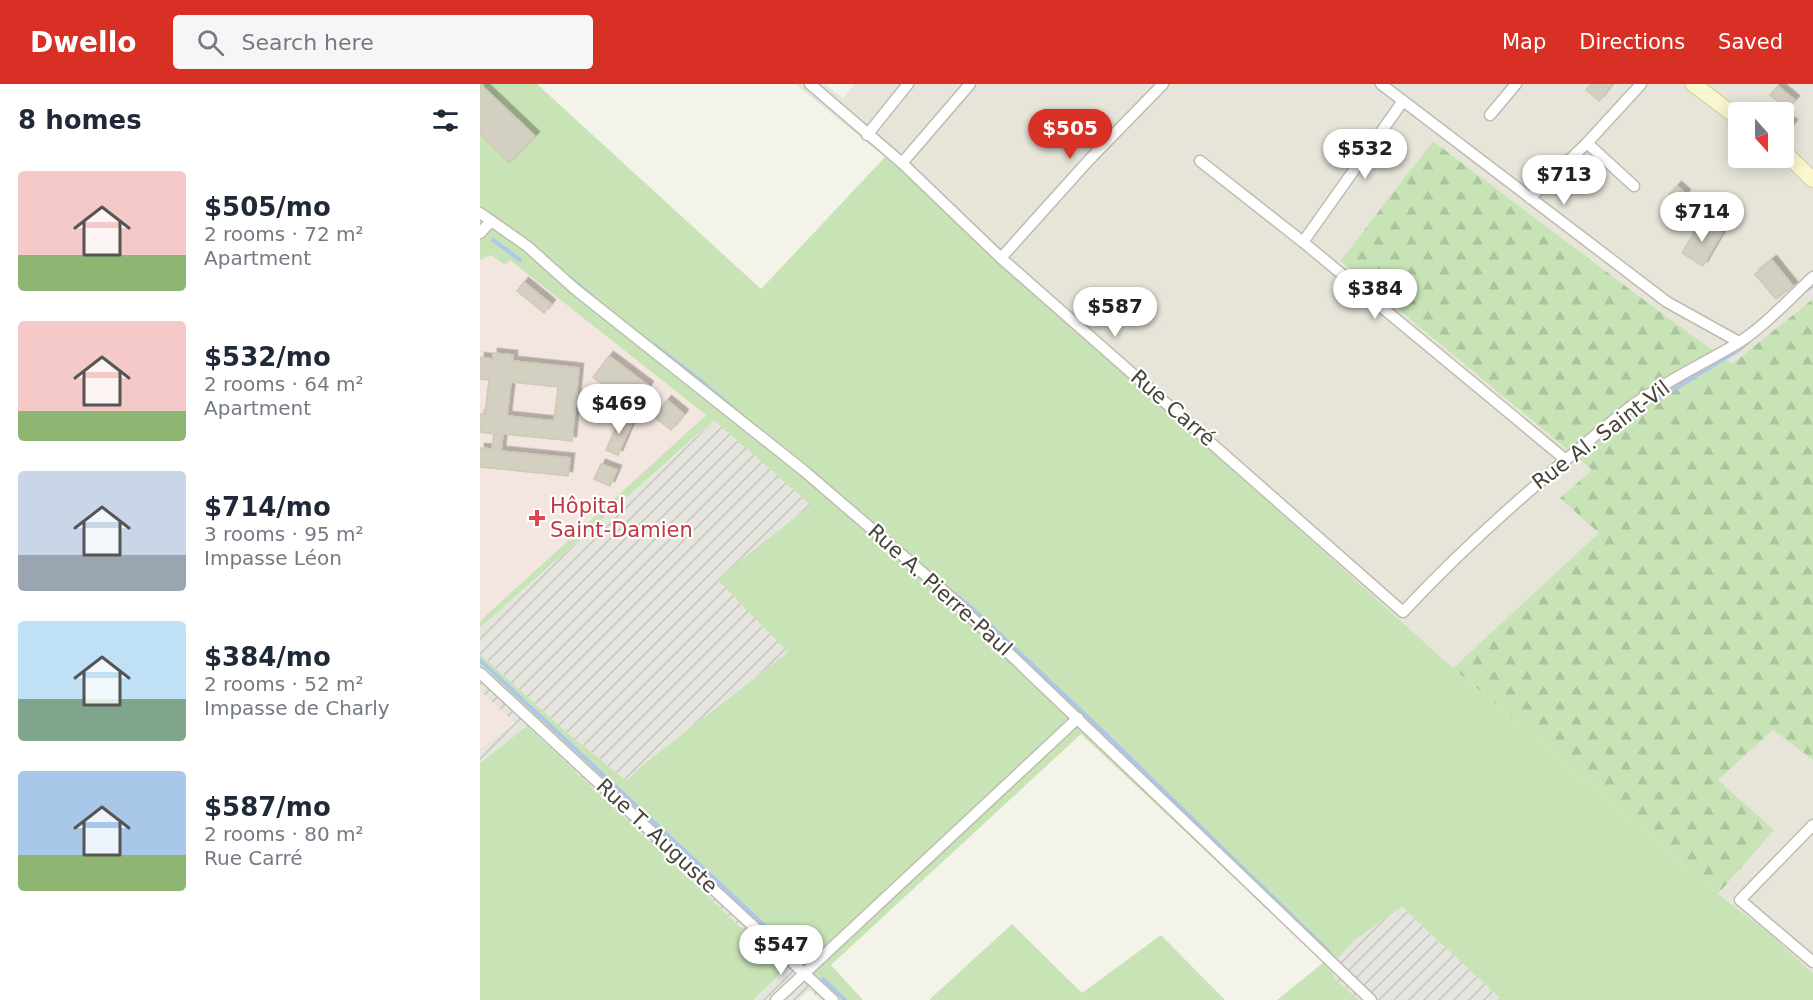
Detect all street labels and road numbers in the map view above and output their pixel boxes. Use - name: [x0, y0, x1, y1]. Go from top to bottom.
- street label: Rue Carré: [1126, 365, 1220, 451]
- street label: Rue Al. Saint-Vil: [1528, 376, 1674, 494]
- street label: Rue A. Pierre-Paul: [863, 519, 1017, 661]
- street label: Rue T. Auguste: [592, 774, 722, 898]

